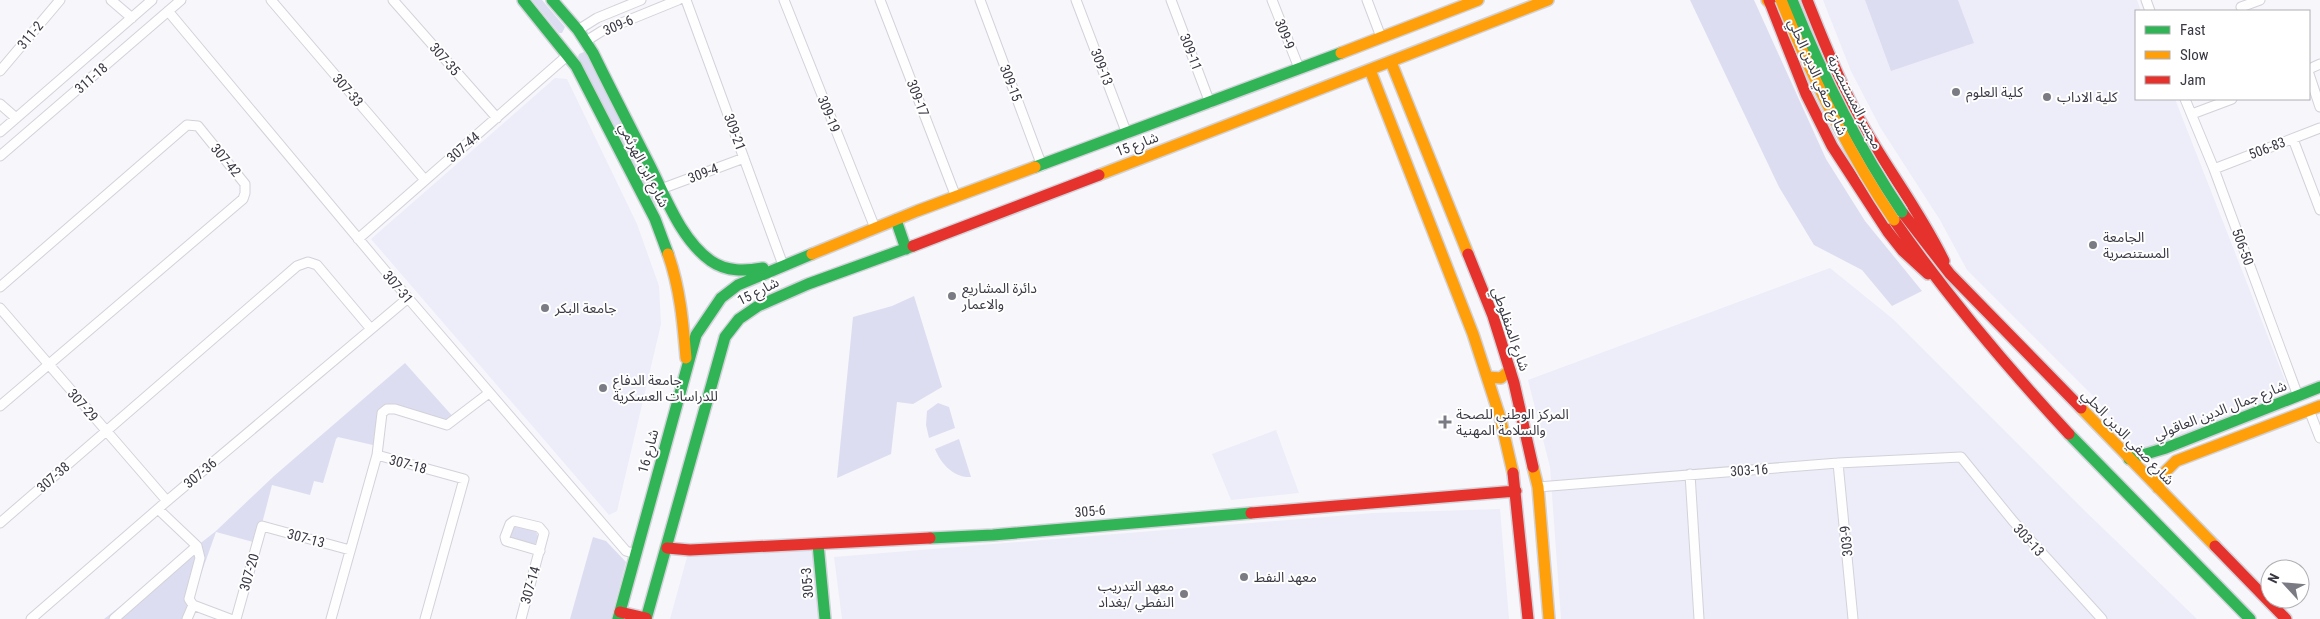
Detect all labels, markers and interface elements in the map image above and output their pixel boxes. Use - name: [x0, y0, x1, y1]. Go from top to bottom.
- legend: [2135, 10, 2310, 100]
- street label: 309-6: [601, 12, 636, 38]
- street label: شارع صفي الدين الحلي: [1782, 16, 1851, 139]
- street label: 309-9: [1272, 17, 1298, 51]
- street label: 311-2: [14, 18, 46, 52]
- text: Fast: [2180, 21, 2205, 39]
- street label: 309-11: [1177, 31, 1205, 73]
- street label: 307-35: [426, 39, 464, 79]
- street label: 309-13: [1088, 46, 1116, 88]
- text: Slow: [2180, 46, 2209, 64]
- street label: مجسر المستنصرية: [1824, 52, 1886, 152]
- street label: 311-18: [71, 59, 111, 97]
- street label: 309-15: [997, 62, 1025, 104]
- street label: 307-33: [329, 70, 367, 110]
- text: Jam: [2180, 71, 2206, 89]
- street label: 309-17: [904, 77, 932, 119]
- place label: كلية العلوم: [1966, 84, 2023, 103]
- marker: كلية العلوم: [1950, 86, 1962, 98]
- place label: كلية الاداب: [2057, 89, 2118, 105]
- marker: كلية الاداب: [2041, 91, 2053, 103]
- street label: 309-19: [814, 93, 844, 135]
- street label: 309-21: [721, 111, 749, 153]
- street label: شارع ابن الهرثمي: [613, 120, 672, 211]
- street label: 307-44: [443, 128, 483, 166]
- street label: شارع 15: [1113, 129, 1162, 162]
- street label: 506-83: [2246, 134, 2288, 162]
- street label: 307-42: [208, 140, 244, 180]
- street label: 309-4: [686, 160, 720, 186]
- street label: 506-50: [2229, 226, 2257, 268]
- place label: الجامعة المستنصرية: [2103, 229, 2169, 262]
- marker: الجامعة المستنصرية: [2087, 239, 2099, 251]
- street label: 307-31: [380, 267, 416, 307]
- street label: شارع 15: [735, 274, 783, 311]
- place label: دائرة المشاريع والاعمار: [961, 280, 1037, 313]
- street label: شارع المنفلوطي: [1486, 285, 1533, 374]
- marker: دائرة المشاريع والاعمار: [946, 290, 958, 302]
- place label: جامعة البكر: [554, 300, 616, 317]
- marker: جامعة البكر: [539, 302, 551, 314]
- place label: جامعة الدفاع للدراسات العسكرية: [613, 372, 718, 405]
- street label: شارع جمال الدين العاقولي: [2151, 377, 2290, 446]
- marker: جامعة الدفاع للدراسات العسكرية: [597, 382, 609, 394]
- street label: 307-29: [64, 385, 102, 425]
- street label: شارع صفي الدين الحلي: [2076, 386, 2178, 490]
- place label: المركز الوطني للصحة والسلامة المهنية: [1456, 406, 1569, 439]
- marker: المركز الوطني للصحة والسلامة المهنية: [1438, 415, 1452, 429]
- street label: شارع 16: [635, 427, 664, 475]
- street label: 307-18: [388, 451, 429, 477]
- street label: 307-36: [180, 455, 220, 491]
- street label: 307-38: [33, 458, 73, 496]
- street label: 303-16: [1729, 461, 1769, 479]
- street label: 305-6: [1074, 502, 1106, 520]
- street label: 303-13: [2010, 521, 2048, 559]
- street label: 307-13: [286, 525, 326, 551]
- street label: 303-9: [1836, 525, 1856, 557]
- street label: 307-20: [236, 551, 262, 592]
- north arrow: [2260, 559, 2310, 609]
- street label: 307-14: [517, 564, 543, 605]
- street label: 305-3: [798, 567, 816, 599]
- place label: معهد النفط: [1254, 569, 1317, 586]
- marker: معهد النفط: [1238, 571, 1250, 583]
- text: N: [2264, 571, 2282, 586]
- place label: معهد التدريب النفطي /بغداد: [1098, 578, 1174, 613]
- marker: معهد التدريب النفطي /بغداد: [1178, 588, 1190, 600]

